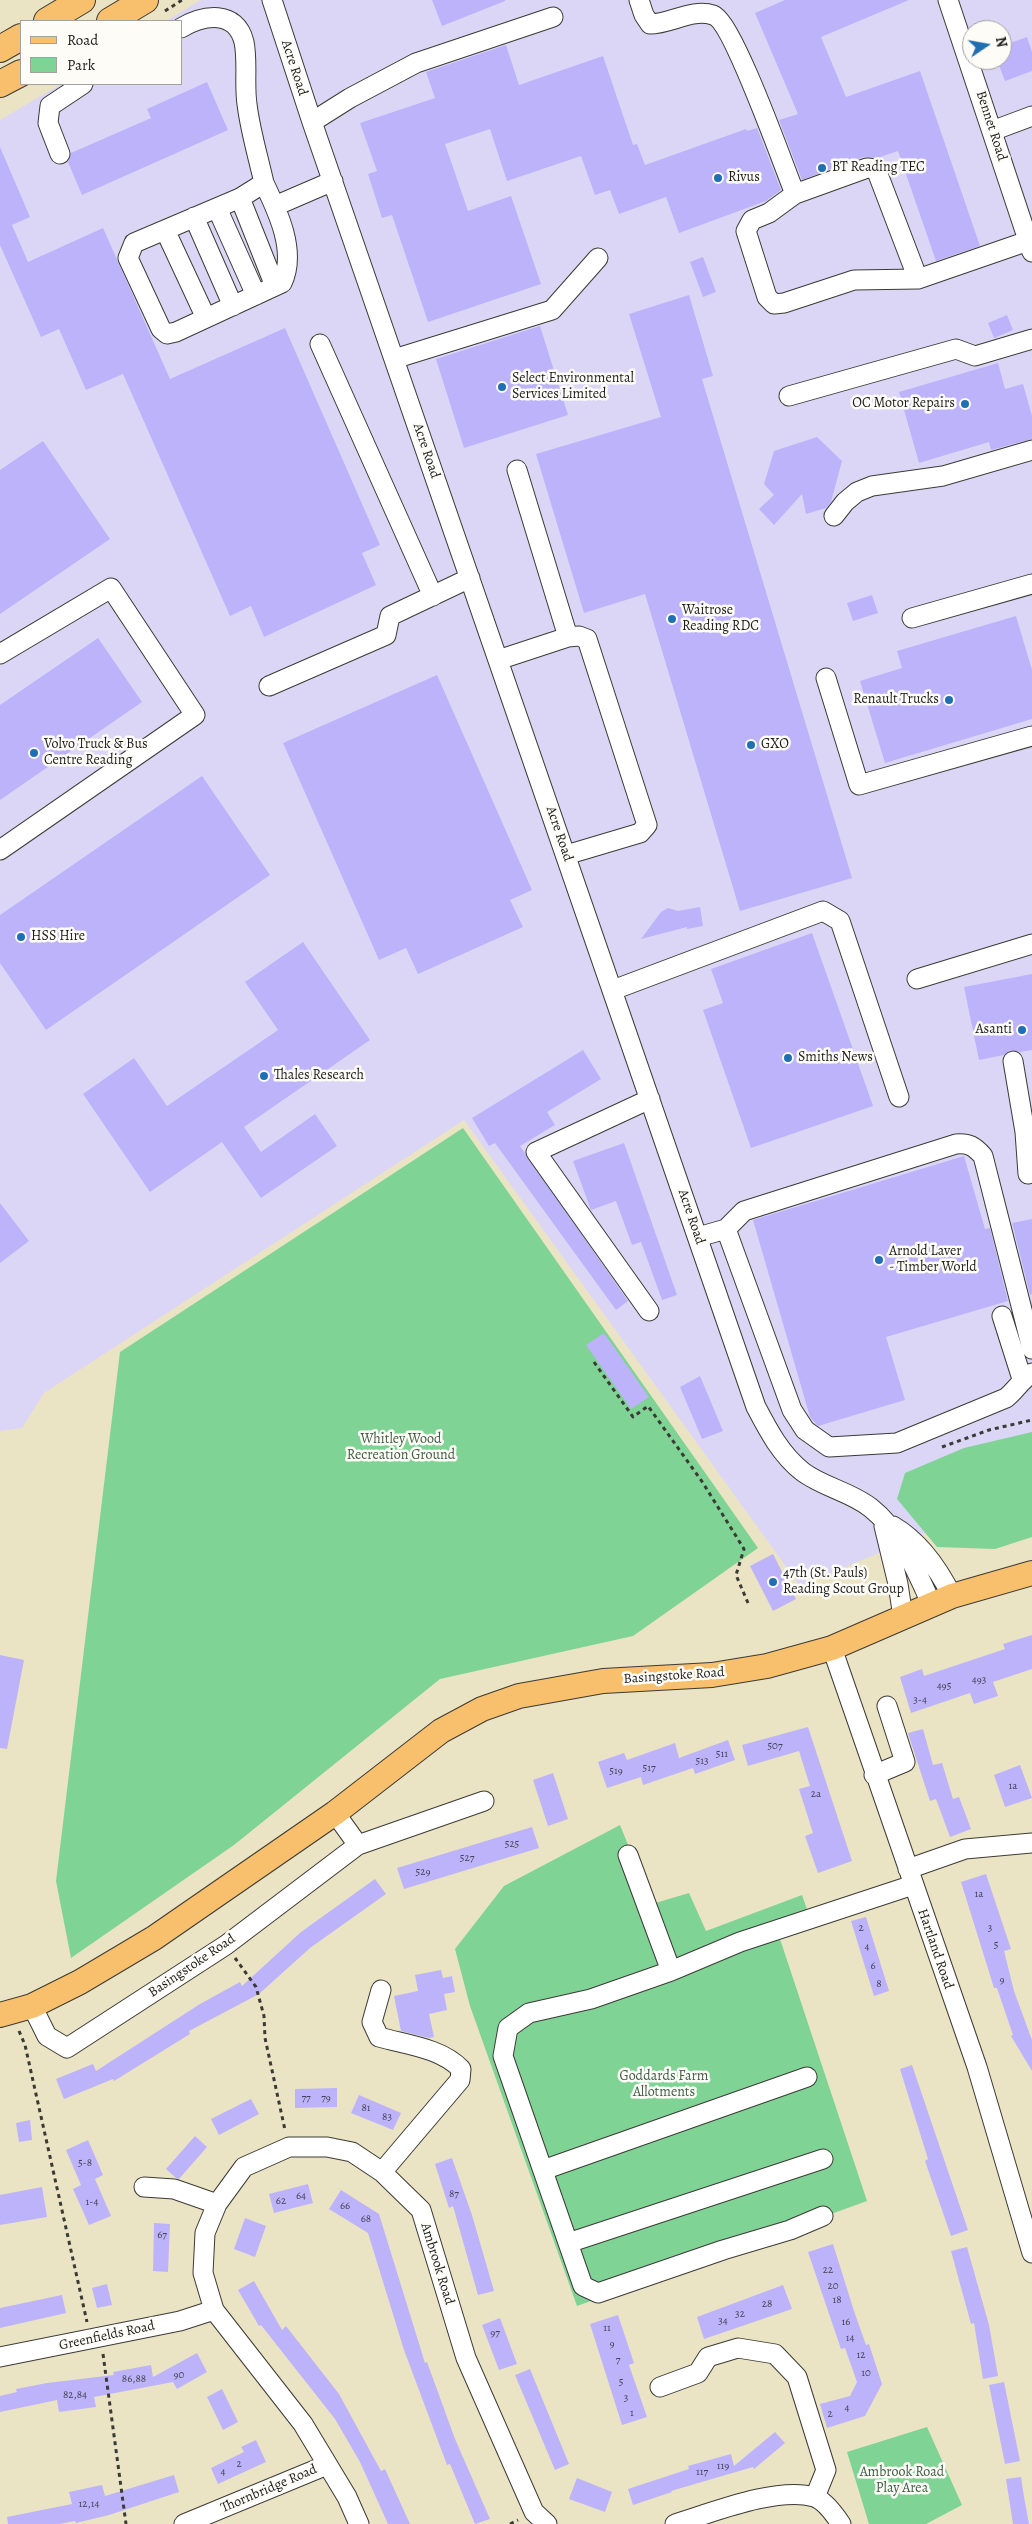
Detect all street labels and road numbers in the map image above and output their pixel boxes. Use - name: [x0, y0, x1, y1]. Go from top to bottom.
- street label: Acre Road: [277, 38, 311, 98]
- street label: Bennet Road: [972, 89, 1010, 163]
- street label: Acre Road: [409, 421, 443, 481]
- street label: Acre Road: [542, 804, 576, 864]
- street label: Acre Road: [674, 1187, 708, 1247]
- street label: Basingstoke Road: [623, 1664, 725, 1688]
- street label: Hartland Road: [913, 1907, 957, 1991]
- street label: Basingstoke Road: [145, 1931, 239, 2001]
- street label: Ambrook Road: [417, 2221, 457, 2307]
- street label: Greenfields Road: [58, 2318, 156, 2354]
- street label: Thornbridge Road: [218, 2461, 320, 2517]

